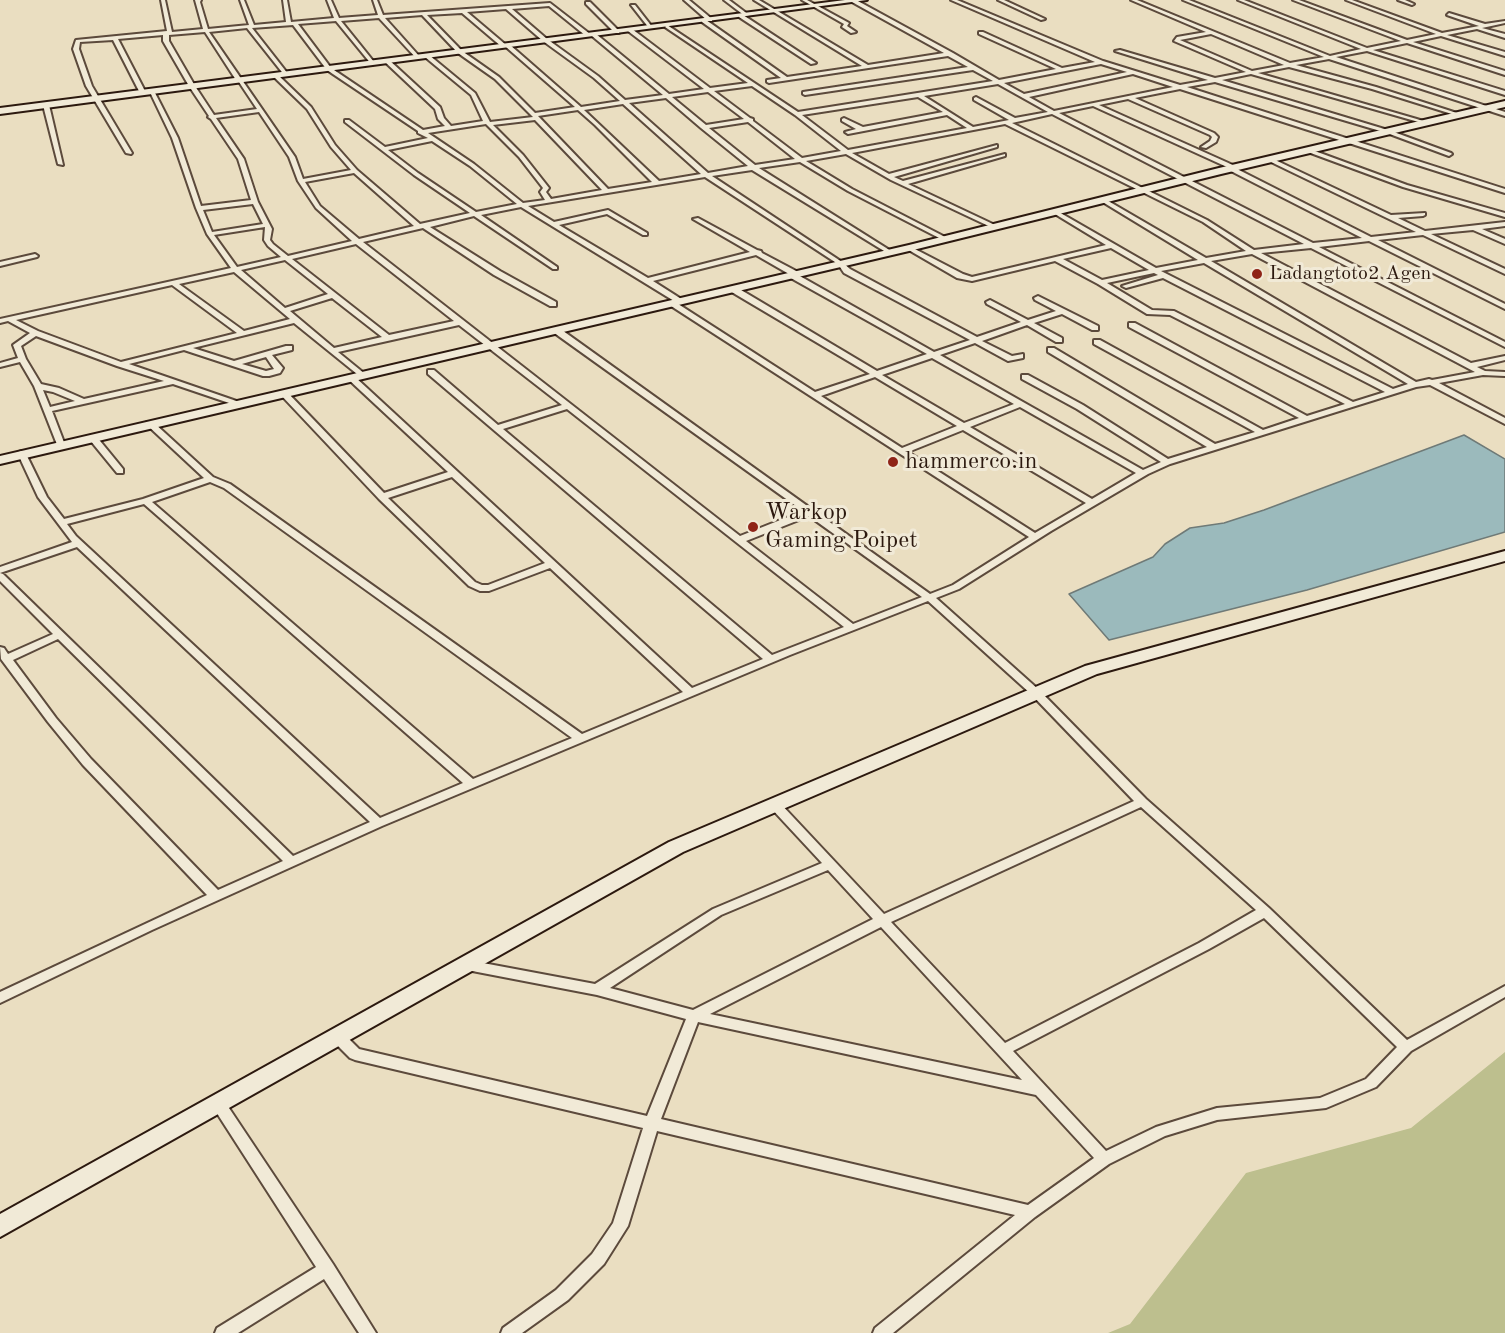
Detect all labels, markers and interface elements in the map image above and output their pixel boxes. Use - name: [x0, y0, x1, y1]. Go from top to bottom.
- place label: Ladangtoto2 Agen: [1269, 262, 1431, 286]
- marker: Ladangtoto2 Agen: [1250, 267, 1264, 281]
- place label: hammerco.in: [905, 448, 1037, 476]
- marker: hammerco.in: [886, 455, 900, 469]
- place label: Warkop Gaming Poipet: [765, 499, 918, 555]
- marker: Warkop Gaming Poipet: [746, 520, 760, 534]

